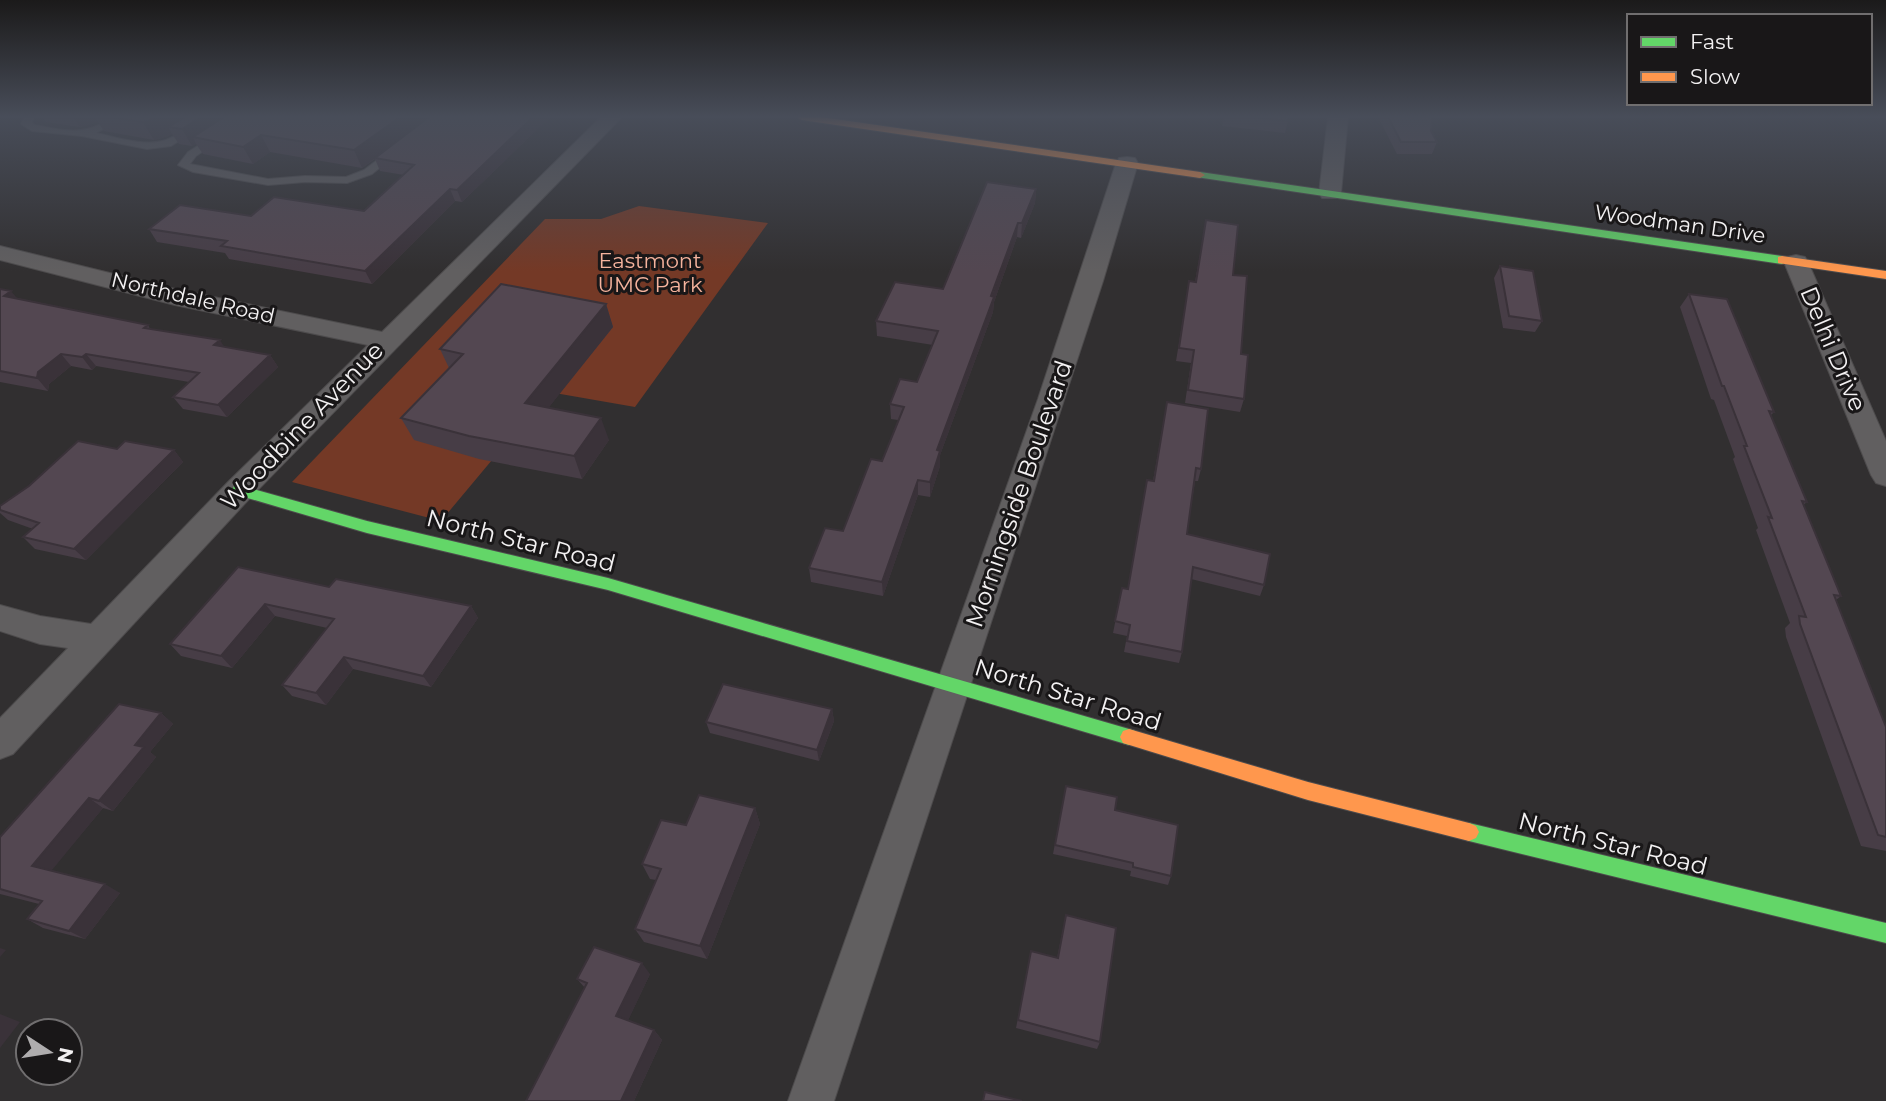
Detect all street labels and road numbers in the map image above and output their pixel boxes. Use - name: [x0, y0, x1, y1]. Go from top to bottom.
- street label: Woodman Drive: [1593, 199, 1767, 248]
- street label: Northdale Road: [109, 267, 277, 328]
- street label: Delhi Drive: [1794, 282, 1873, 416]
- street label: Woodbine Avenue: [214, 336, 389, 516]
- street label: Morningside Boulevard: [959, 357, 1078, 631]
- street label: North Star Road: [424, 503, 619, 578]
- street label: North Star Road: [971, 652, 1165, 737]
- street label: North Star Road: [1516, 806, 1711, 881]

